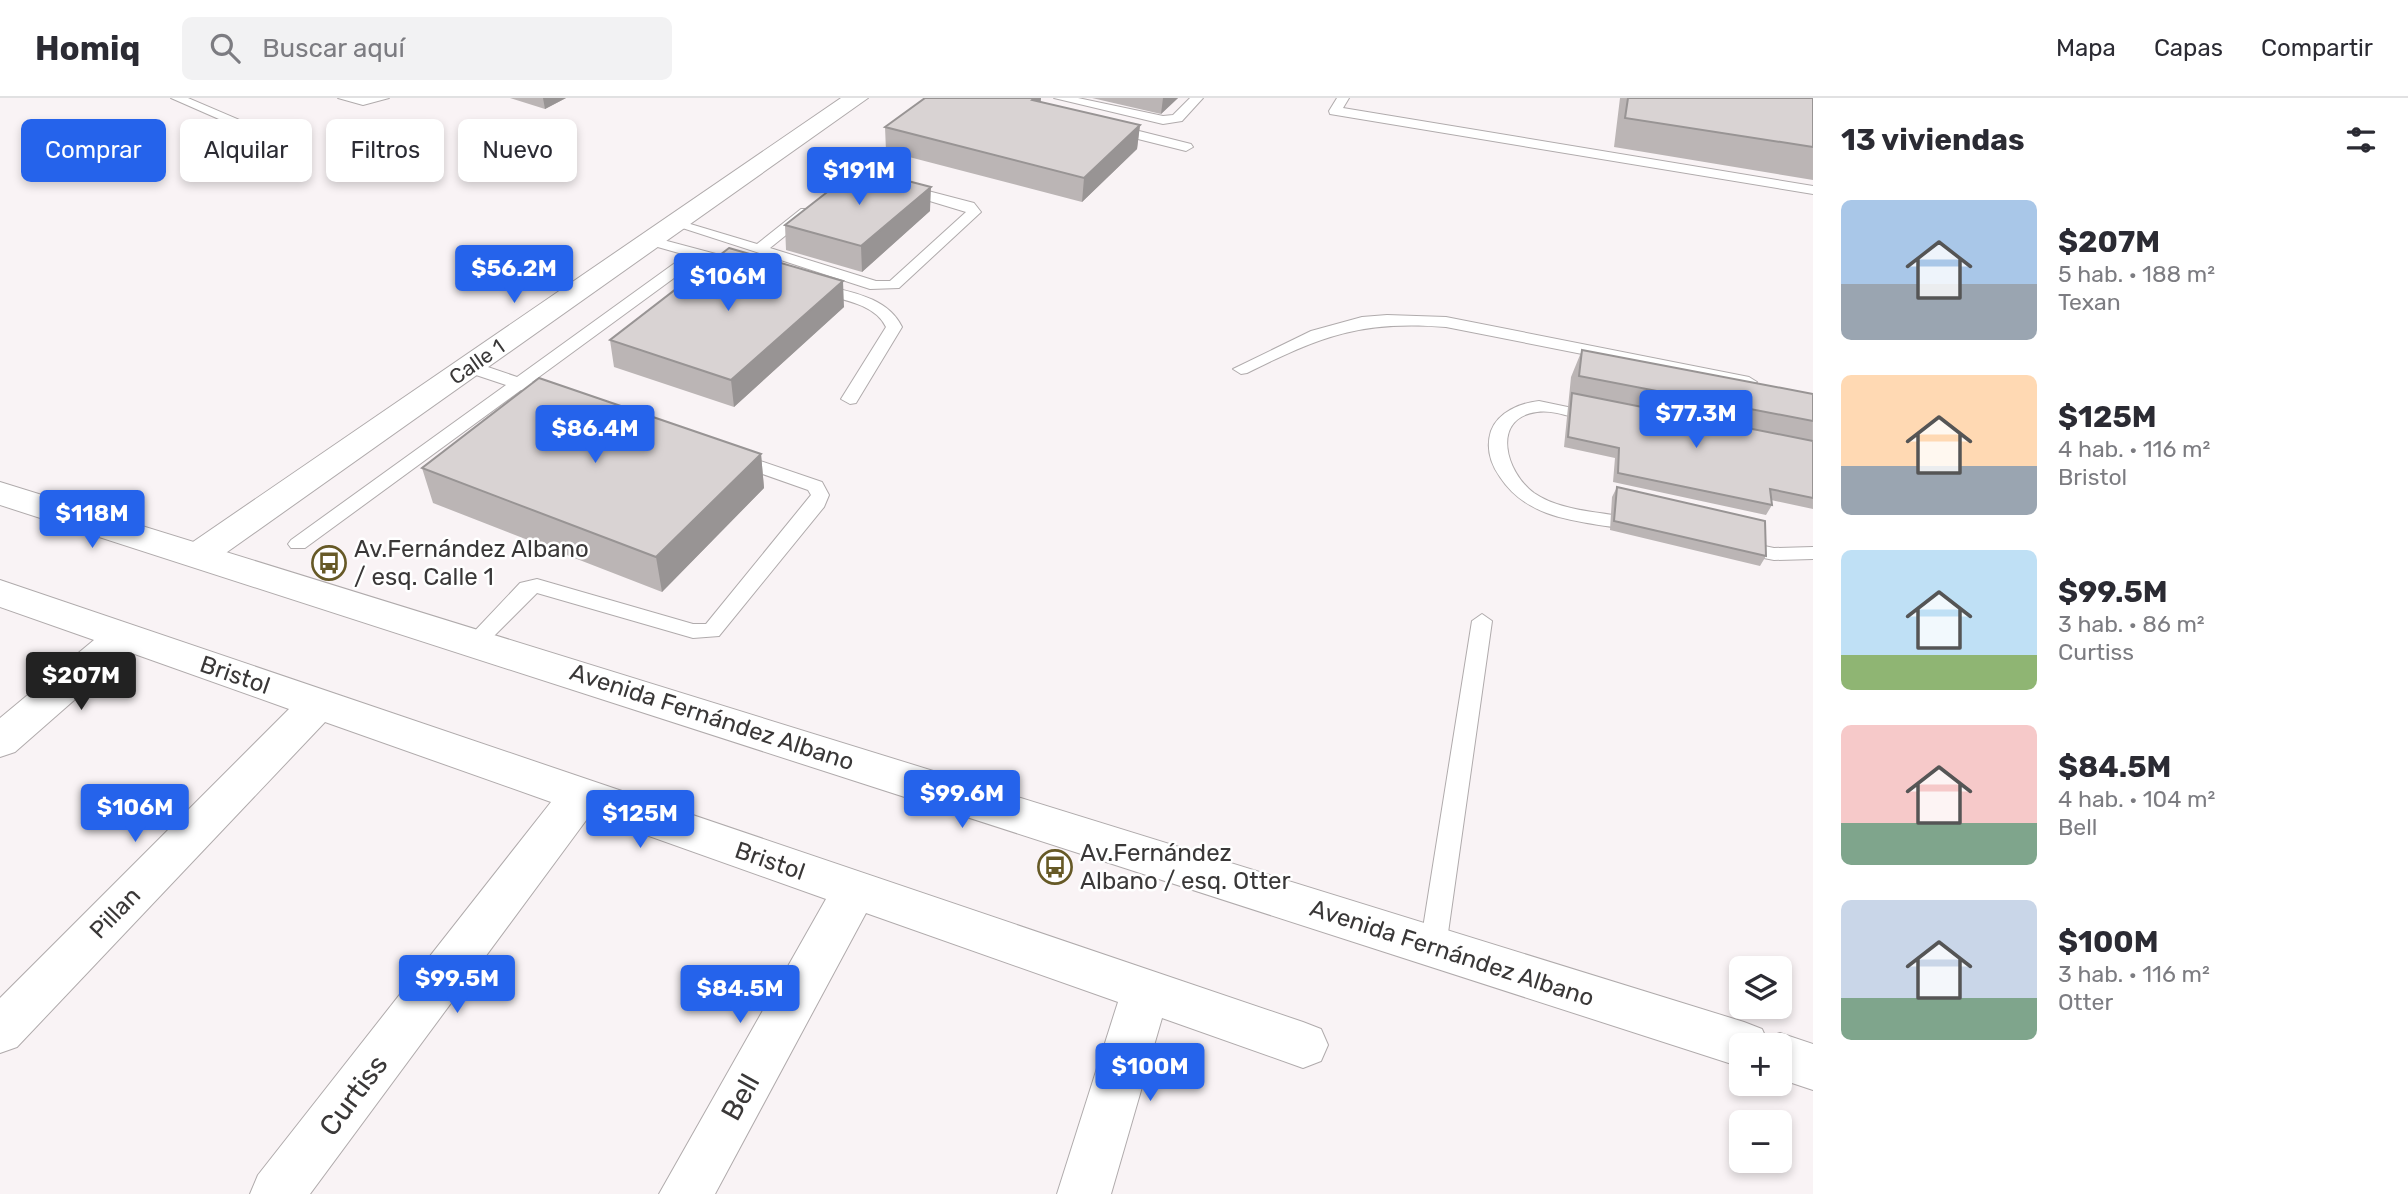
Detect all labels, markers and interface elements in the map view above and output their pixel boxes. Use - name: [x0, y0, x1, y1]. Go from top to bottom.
- search box: [182, 17, 672, 80]
- text: Homiq: [35, 29, 140, 68]
- icon: search: [206, 29, 244, 67]
- text: Buscar aquí: [262, 33, 405, 64]
- text: Mapa: [2056, 34, 2116, 62]
- text: Capas: [2154, 34, 2223, 62]
- text: Compartir: [2261, 34, 2373, 62]
- chip: Comprar: [21, 119, 166, 182]
- chip: Alquilar: [180, 119, 312, 182]
- chip: Filtros: [326, 119, 444, 182]
- chip: Nuevo: [458, 119, 577, 182]
- icon: filters: [2342, 121, 2380, 159]
- text: 13 viviendas: [1841, 122, 2025, 158]
- pin: $191M: [810, 148, 908, 207]
- text: $191M: [823, 156, 895, 184]
- text: $207M: [2058, 224, 2160, 260]
- icon: home: [1897, 228, 1981, 312]
- pin: $56.2M: [457, 246, 571, 305]
- text: $56.2M: [471, 254, 557, 282]
- pin: $106M: [679, 254, 777, 313]
- text: 5 hab. · 188 m²: [2058, 260, 2215, 288]
- text: $106M: [690, 262, 766, 290]
- text: Texan: [2058, 288, 2121, 316]
- street label: Calle 1: [444, 334, 509, 390]
- pin: $77.3M: [1639, 390, 1753, 450]
- text: $77.3M: [1655, 399, 1737, 427]
- text: $125M: [2058, 399, 2157, 435]
- icon: home: [1897, 403, 1981, 487]
- pin: $86.4M: [538, 406, 652, 465]
- text: $86.4M: [551, 414, 639, 442]
- text: 4 hab. · 116 m²: [2058, 435, 2210, 463]
- text: Bristol: [2058, 463, 2127, 491]
- pin: $118M: [43, 490, 141, 550]
- text: $118M: [56, 499, 128, 527]
- place label: Av.Fernández Albano / esq. Calle 1: [354, 535, 589, 591]
- bus stop icon: Av.Fernández Albano / esq. Calle 1: [310, 544, 348, 582]
- text: $99.5M: [2058, 574, 2168, 610]
- icon: home: [1897, 578, 1981, 662]
- text: 3 hab. · 86 m²: [2058, 610, 2205, 638]
- text: Curtiss: [2058, 638, 2134, 666]
- street label: Bristol: [196, 650, 274, 700]
- pin: $207M: [32, 652, 130, 712]
- street label: Avenida Fernández Albano: [566, 658, 858, 776]
- text: $207M: [42, 661, 120, 689]
- text: $84.5M: [2058, 749, 2171, 785]
- icon: home: [1897, 753, 1981, 837]
- pin: $99.6M: [905, 770, 1019, 830]
- text: $99.6M: [920, 779, 1004, 807]
- pin: $106M: [86, 784, 184, 844]
- text: 4 hab. · 104 m²: [2058, 785, 2215, 813]
- pin: $125M: [591, 790, 689, 850]
- text: $106M: [97, 793, 173, 821]
- text: $125M: [602, 799, 678, 827]
- text: Bell: [2058, 813, 2097, 841]
- street label: Bristol: [731, 836, 809, 886]
- place label: Av.Fernández Albano / esq. Otter: [1080, 839, 1291, 895]
- bus stop icon: Av.Fernández Albano / esq. Otter: [1036, 848, 1074, 886]
- street label: Pillan: [84, 881, 146, 945]
- street label: Avenida Fernández Albano: [1306, 894, 1598, 1012]
- text: $100M: [2058, 924, 2159, 960]
- icon: home: [1897, 928, 1981, 1012]
- pin: $99.5M: [400, 956, 514, 1015]
- map controls: [1729, 956, 1792, 1173]
- button: layers: [1729, 956, 1792, 1019]
- text: 3 hab. · 116 m²: [2058, 960, 2210, 988]
- text: $99.5M: [415, 964, 499, 992]
- pin: $84.5M: [683, 965, 797, 1025]
- text: $84.5M: [697, 974, 783, 1002]
- text: Otter: [2058, 988, 2113, 1016]
- button: +: [1729, 1033, 1792, 1096]
- pin: $100M: [1101, 1044, 1199, 1103]
- street label: Curtiss: [312, 1048, 394, 1142]
- text: $100M: [1111, 1052, 1189, 1080]
- street label: Bell: [714, 1068, 767, 1126]
- button: −: [1729, 1110, 1792, 1173]

